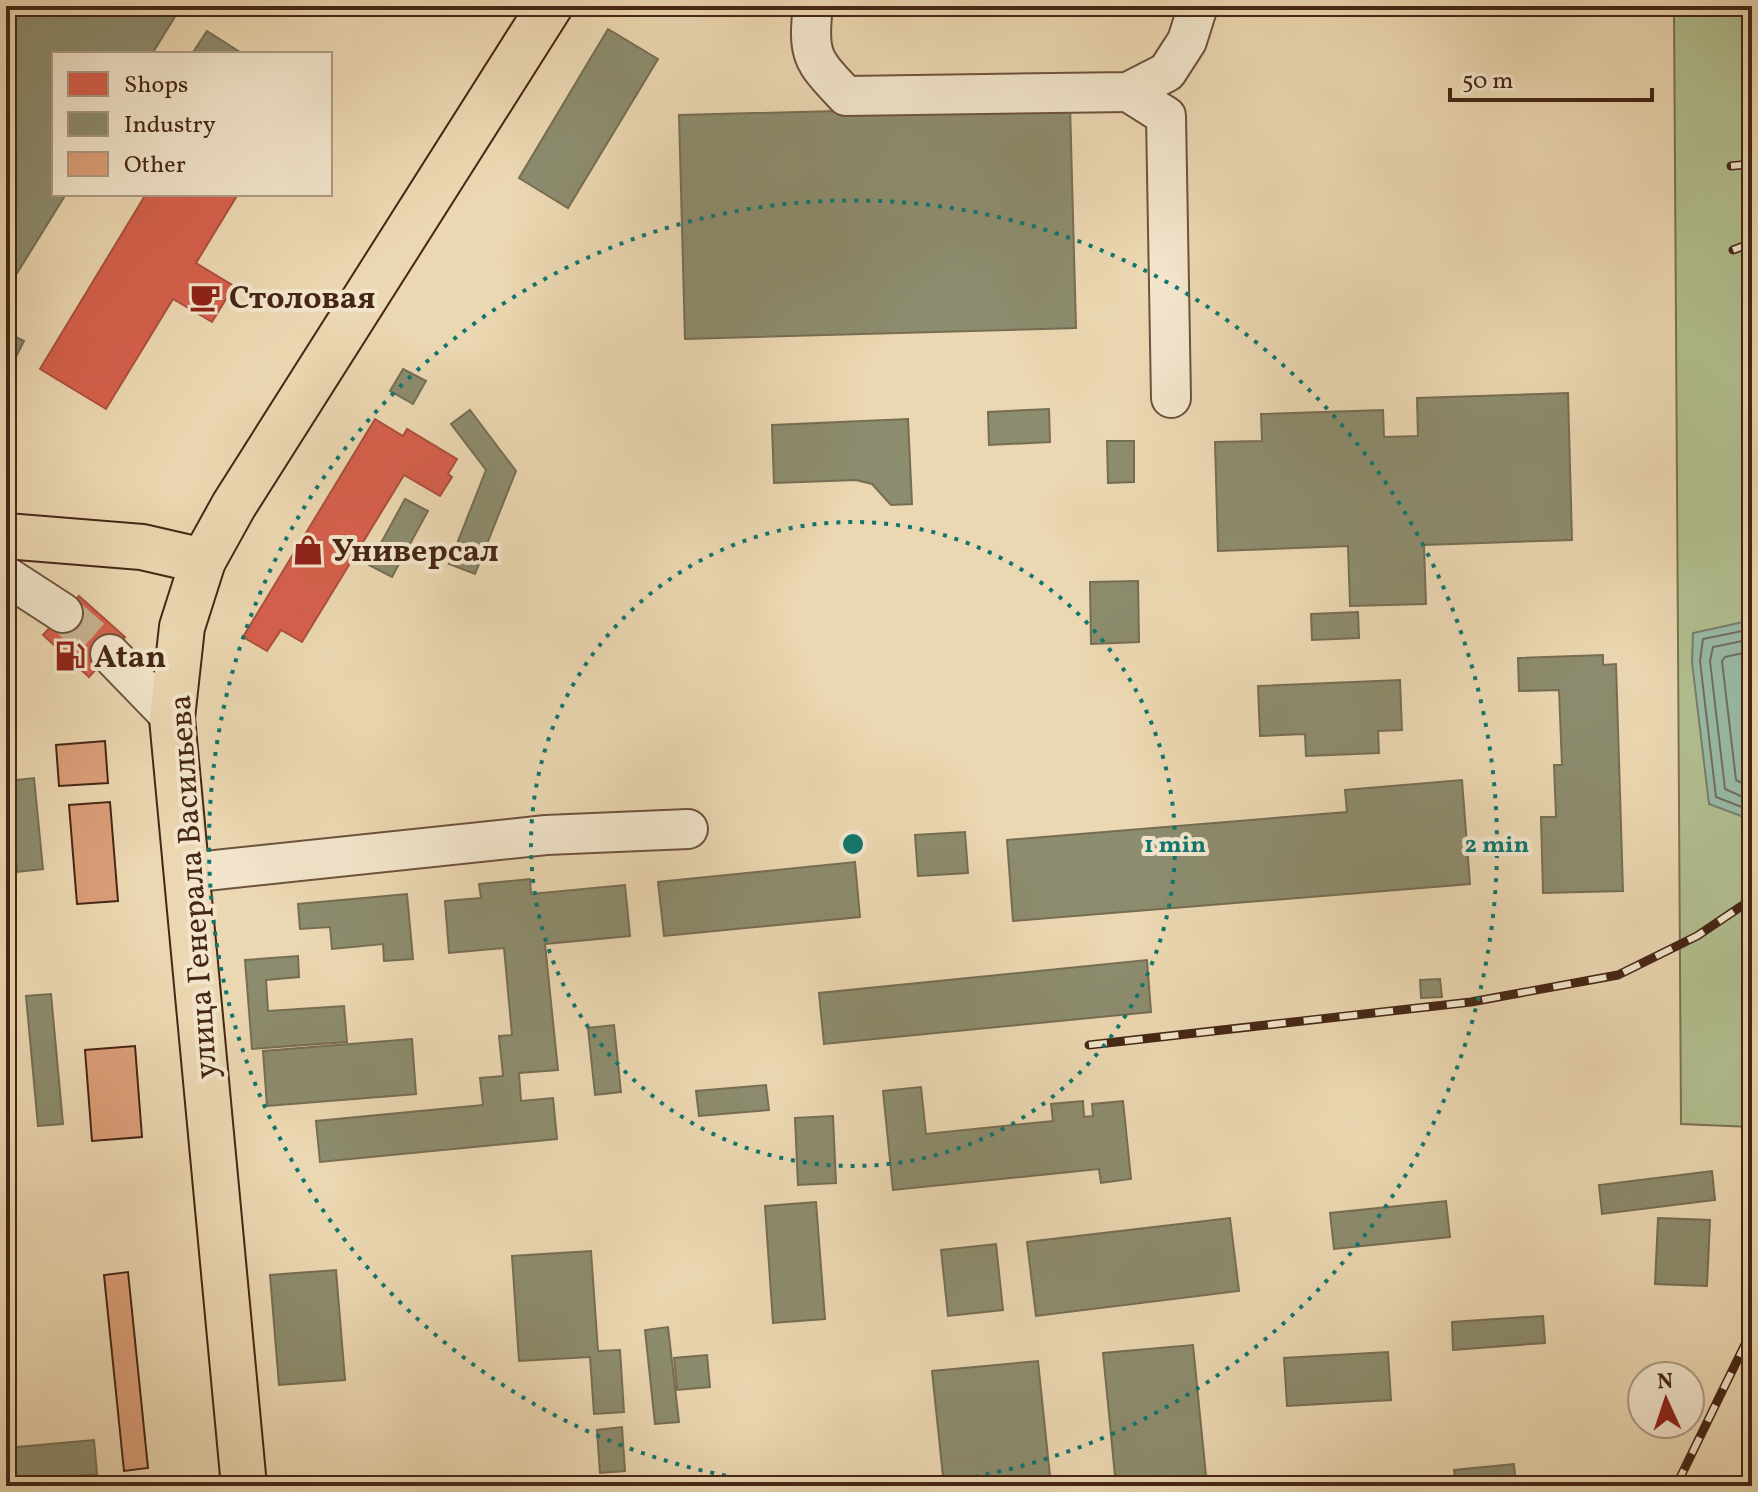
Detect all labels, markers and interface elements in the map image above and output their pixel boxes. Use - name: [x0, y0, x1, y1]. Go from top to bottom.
- legend: [52, 52, 332, 196]
- scale bar: [1450, 52, 1652, 102]
- text: 50 m: [1462, 65, 1514, 99]
- text: Shops: [124, 69, 188, 103]
- text: Industry: [124, 109, 216, 143]
- text: Other: [124, 149, 186, 183]
- place label: Столовая: [229, 278, 376, 322]
- cafe icon: Столовая: [188, 280, 222, 314]
- place label: Универсал: [332, 531, 499, 575]
- shop icon: Универсал: [291, 533, 325, 567]
- place label: Atan: [94, 637, 166, 681]
- fuel station icon: Atan: [53, 639, 87, 673]
- street label: улица Генерала Васильева: [160, 693, 230, 1080]
- text: 1 min: [1144, 829, 1206, 863]
- text: 2 min: [1465, 829, 1530, 863]
- centre of rings: [839, 830, 867, 858]
- north arrow: [1626, 1360, 1706, 1440]
- text: N: [1656, 1367, 1674, 1398]

